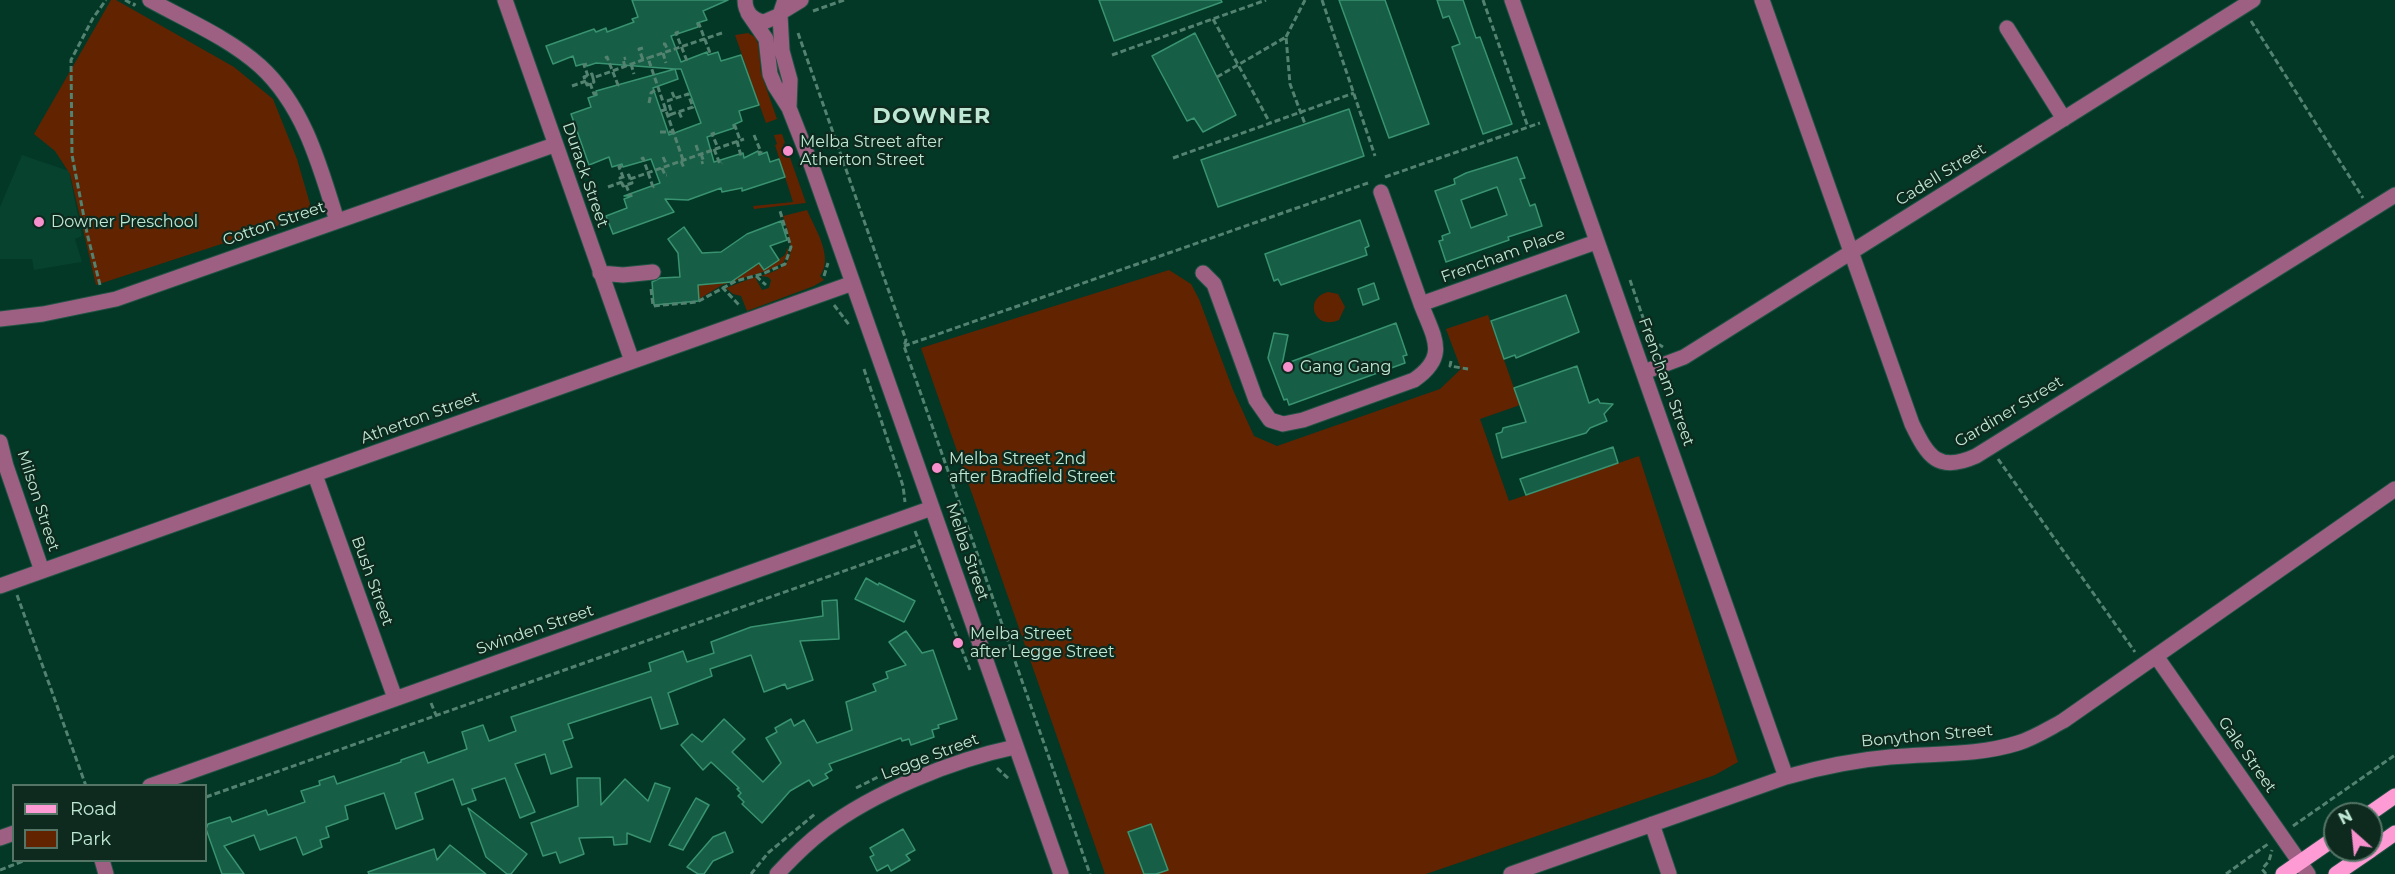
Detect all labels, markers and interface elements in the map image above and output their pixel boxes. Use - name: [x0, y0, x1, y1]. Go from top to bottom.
- district label: DOWNER: [872, 104, 992, 130]
- street label: Durack Street: [558, 120, 612, 230]
- place label: Melba Street after Atherton Street: [800, 132, 943, 170]
- street label: Cadell Street: [1893, 140, 1989, 210]
- marker: Melba Street after Atherton Street: [781, 144, 795, 158]
- street label: Cotton Street: [220, 198, 328, 250]
- place label: Downer Preschool: [51, 212, 198, 232]
- marker: Downer Preschool: [32, 215, 46, 229]
- street label: Frencham Place: [1438, 225, 1568, 287]
- street label: Frencham Street: [1634, 315, 1698, 449]
- place label: Gang Gang: [1300, 357, 1391, 377]
- marker: Gang Gang: [1281, 360, 1295, 374]
- street label: Gardiner Street: [1951, 372, 2067, 452]
- street label: Atherton Street: [358, 388, 482, 448]
- street label: Milson Street: [13, 448, 63, 554]
- place label: Melba Street 2nd after Bradfield Street: [949, 449, 1115, 487]
- marker: Melba Street 2nd after Bradfield Street: [930, 461, 944, 475]
- street label: Melba Street: [941, 501, 993, 603]
- street label: Bush Street: [347, 534, 397, 628]
- street label: Swinden Street: [474, 601, 596, 659]
- place label: Melba Street after Legge Street: [970, 624, 1114, 662]
- marker: Melba Street after Legge Street: [951, 636, 965, 650]
- street label: Gale Street: [2214, 713, 2280, 797]
- street label: Bonython Street: [1860, 721, 1994, 751]
- street label: Legge Street: [878, 730, 982, 784]
- legend: [12, 784, 207, 862]
- text: Road: [70, 798, 117, 820]
- north arrow: [2323, 802, 2383, 862]
- text: N: [2335, 806, 2356, 829]
- text: Park: [70, 828, 111, 850]

